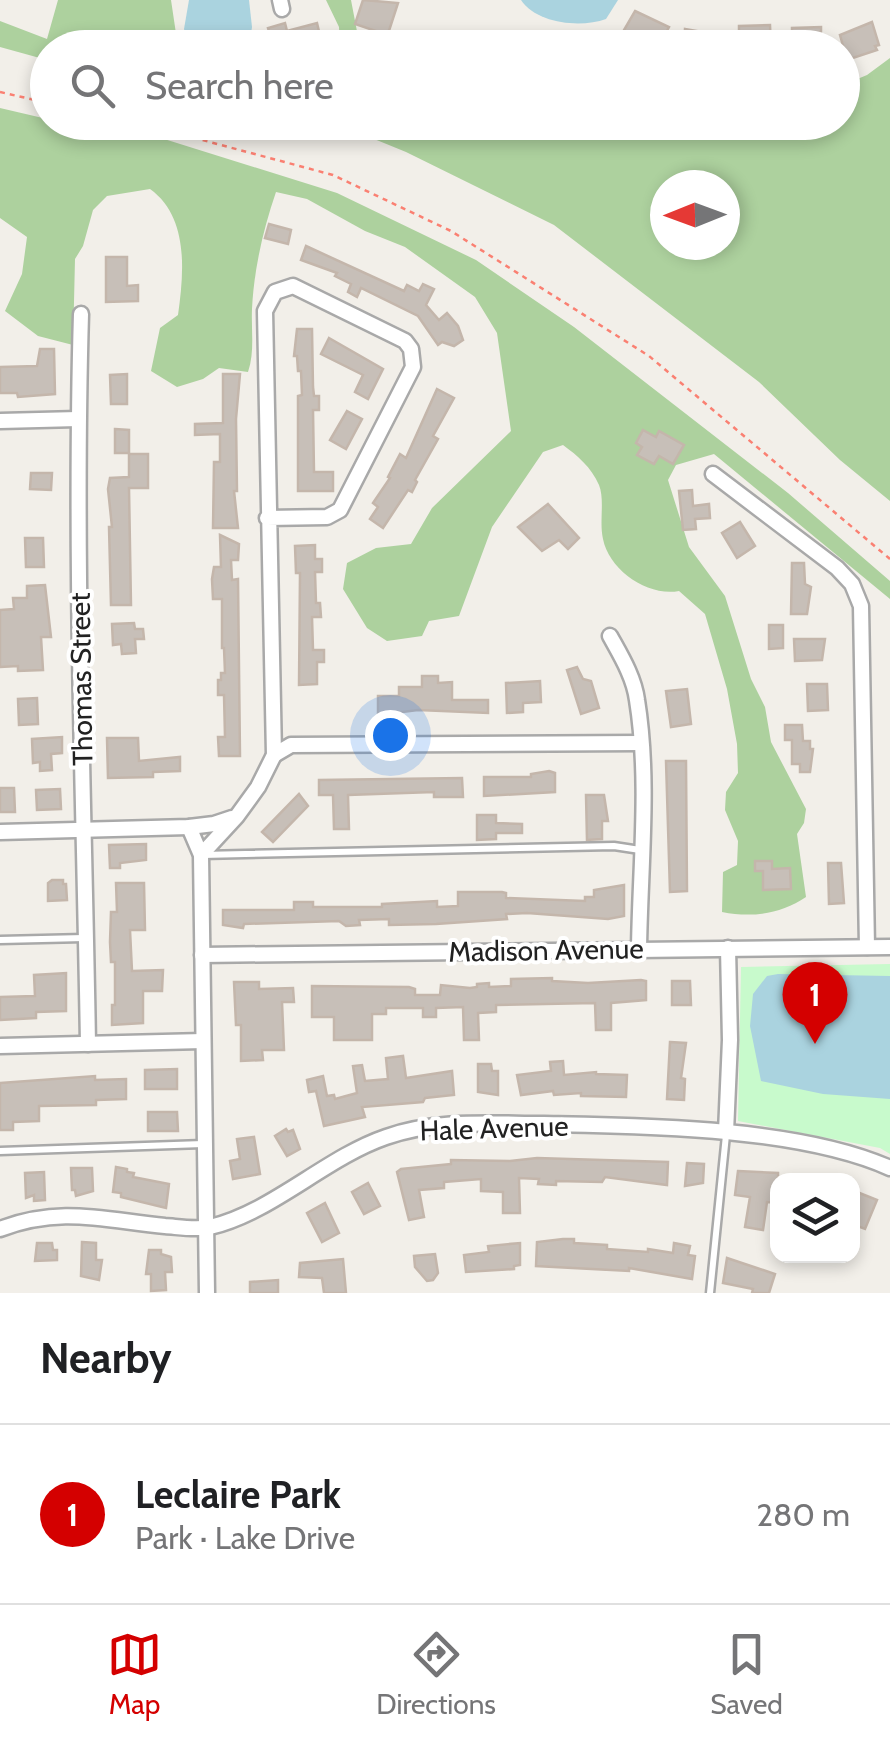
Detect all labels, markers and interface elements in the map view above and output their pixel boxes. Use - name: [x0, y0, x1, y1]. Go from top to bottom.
- search box: [30, 30, 860, 140]
- icon: search: [65, 58, 120, 113]
- text: Search here: [145, 62, 334, 109]
- north arrow: [650, 170, 740, 260]
- street label: Thomas Street: [62, 592, 100, 766]
- your location: [365, 710, 416, 761]
- street label: Madison Avenue: [448, 931, 644, 969]
- pin: 1: [782, 962, 848, 1044]
- street label: Hale Avenue: [419, 1108, 569, 1148]
- map controls: [770, 1173, 860, 1263]
- button: layers: [770, 1173, 860, 1263]
- text: Nearby: [40, 1332, 172, 1384]
- text: Leclaire Park: [135, 1471, 341, 1518]
- text: 1: [67, 1495, 78, 1534]
- text: 280 m: [756, 1495, 850, 1534]
- text: Park · Lake Drive: [135, 1518, 355, 1557]
- tab: Map: [107, 1627, 162, 1721]
- tab: Directions: [376, 1627, 496, 1721]
- tab: Saved: [710, 1627, 783, 1721]

